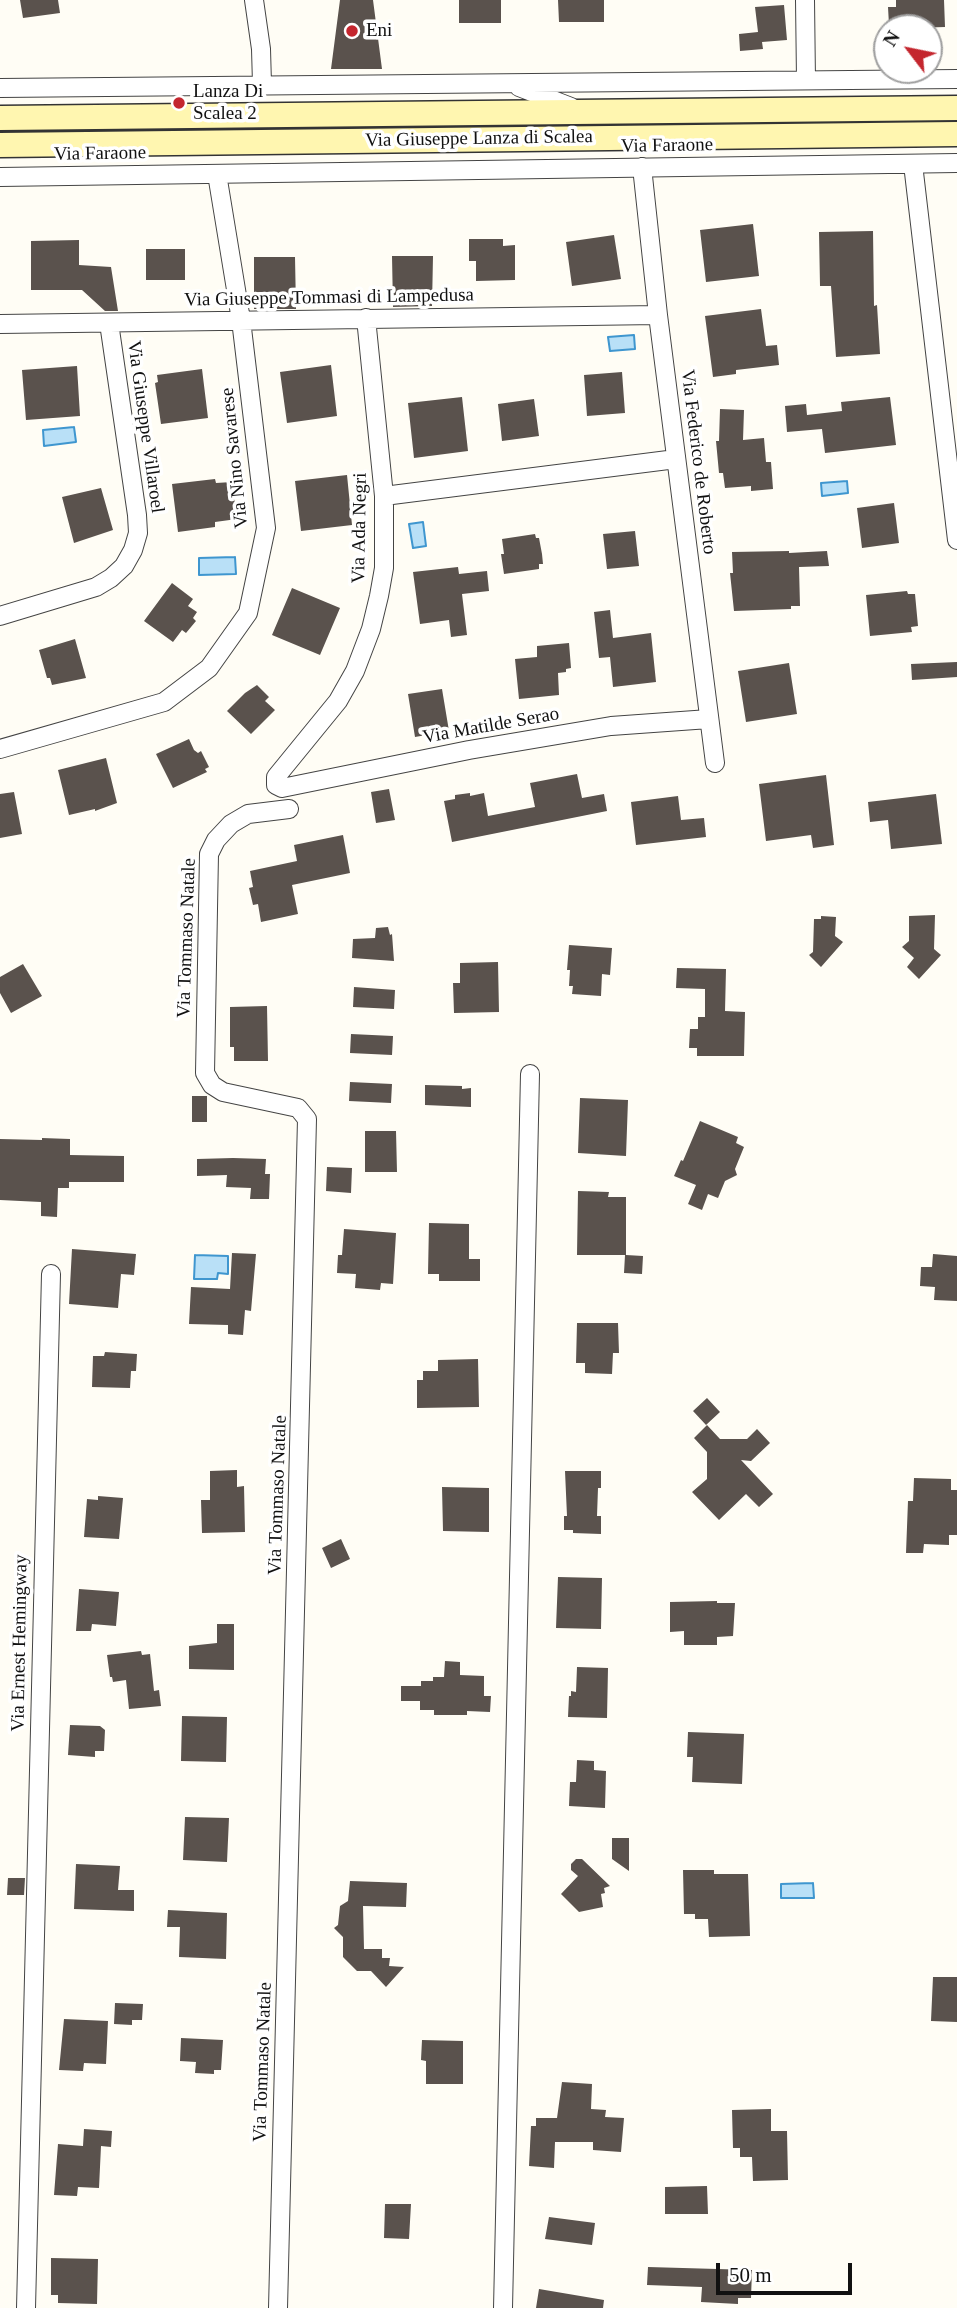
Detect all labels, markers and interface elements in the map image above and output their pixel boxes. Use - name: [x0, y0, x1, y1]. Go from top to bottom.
- north arrow: [873, 14, 943, 84]
- place label: Eni: [366, 20, 392, 42]
- marker: Eni: [344, 23, 360, 39]
- text: N: [879, 27, 904, 50]
- place label: Lanza Di Scalea 2: [193, 81, 263, 125]
- marker: Lanza Di Scalea 2: [171, 95, 187, 111]
- street label: Via Giuseppe Lanza di Scalea: [365, 126, 593, 152]
- street label: Via Faraone: [621, 134, 713, 158]
- street label: Via Faraone: [54, 142, 146, 166]
- street label: Via Giuseppe Tommasi di Lampedusa: [184, 284, 474, 312]
- street label: Via Giuseppe Villaroel: [122, 339, 168, 515]
- street label: Via Federico de Roberto: [675, 368, 721, 556]
- street label: Via Nino Savarese: [216, 387, 254, 529]
- street label: Via Ada Negri: [348, 472, 372, 584]
- street label: Via Matilde Serao: [421, 703, 561, 749]
- street label: Via Tommaso Natale: [173, 858, 201, 1018]
- street label: Via Tommaso Natale: [264, 1415, 292, 1575]
- street label: Via Ernest Hemingway: [7, 1554, 33, 1732]
- street label: Via Tommaso Natale: [249, 1982, 277, 2142]
- scale bar: [719, 2248, 856, 2292]
- text: 50 m: [729, 2263, 772, 2287]

